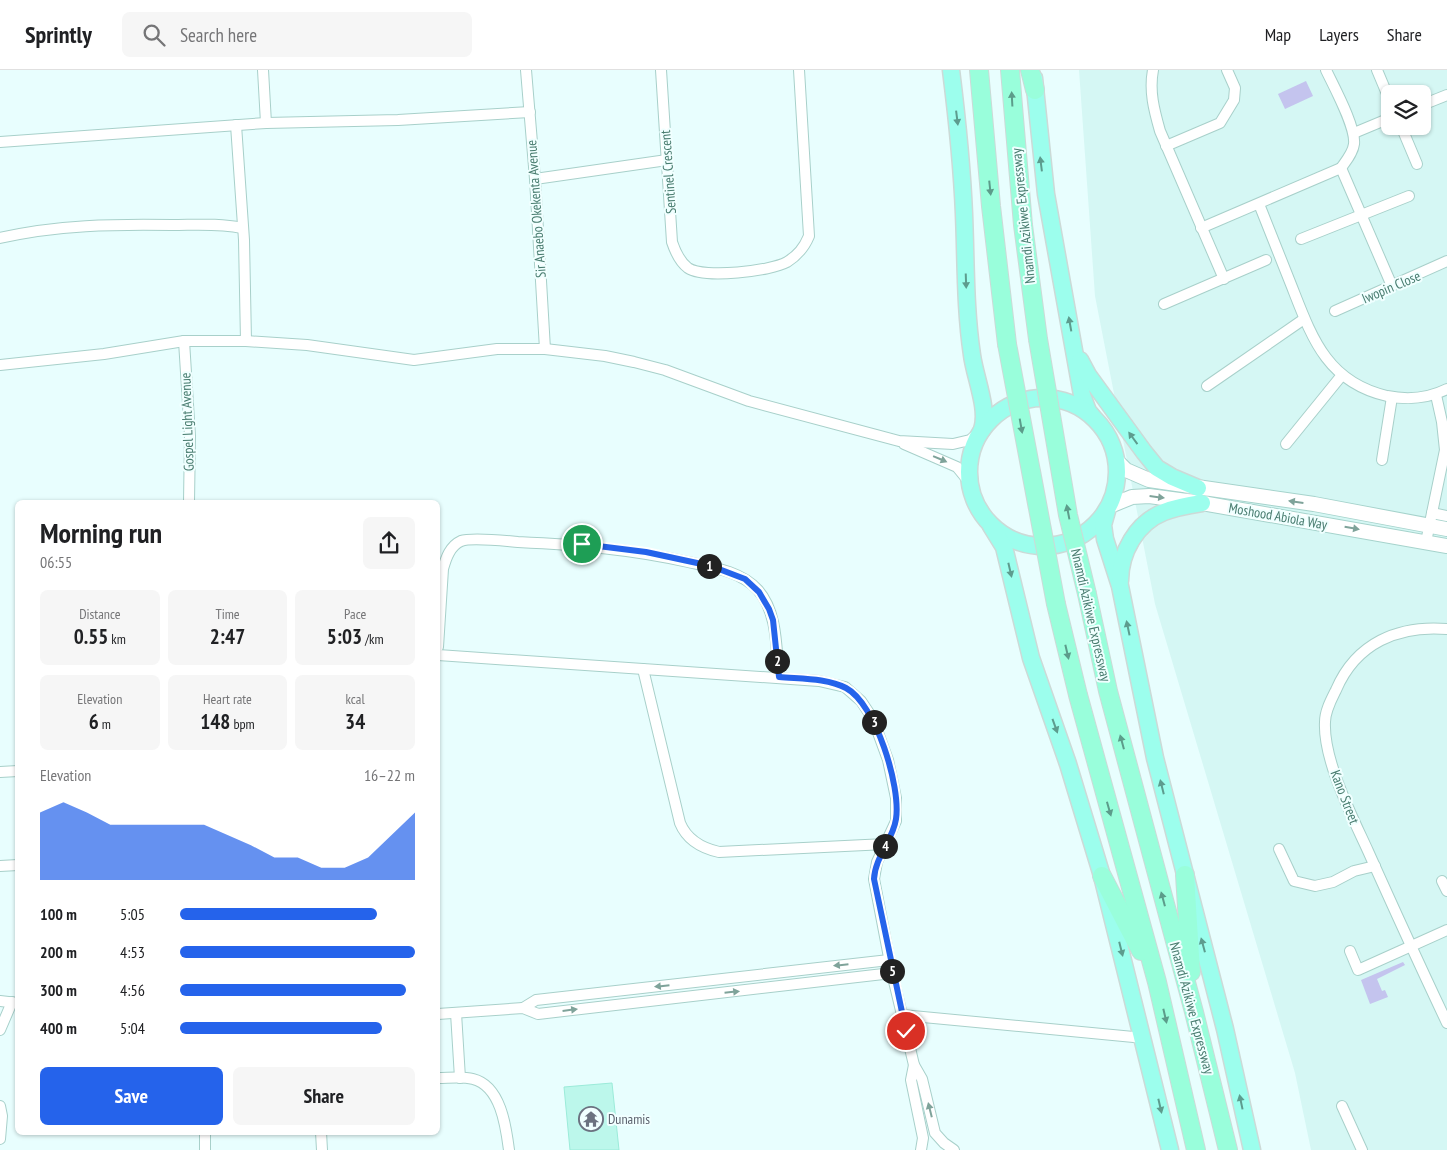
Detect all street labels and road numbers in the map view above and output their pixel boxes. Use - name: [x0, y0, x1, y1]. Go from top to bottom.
- street label: Sentinel Crescent: [656, 129, 680, 215]
- street label: Sir Anaebo Okekenta Avenue: [522, 139, 550, 279]
- street label: Nnamdi Azikiwe Expressway: [1007, 147, 1039, 285]
- street label: Iwopin Close: [1359, 267, 1423, 307]
- street label: Gospel Light Avenue: [176, 372, 198, 472]
- street label: Moshood Abiola Way: [1227, 498, 1329, 534]
- street label: Nnamdi Azikiwe Expressway: [1067, 547, 1115, 684]
- street label: Kano Street: [1326, 767, 1364, 827]
- street label: Nnamdi Azikiwe Expressway: [1166, 940, 1218, 1077]

